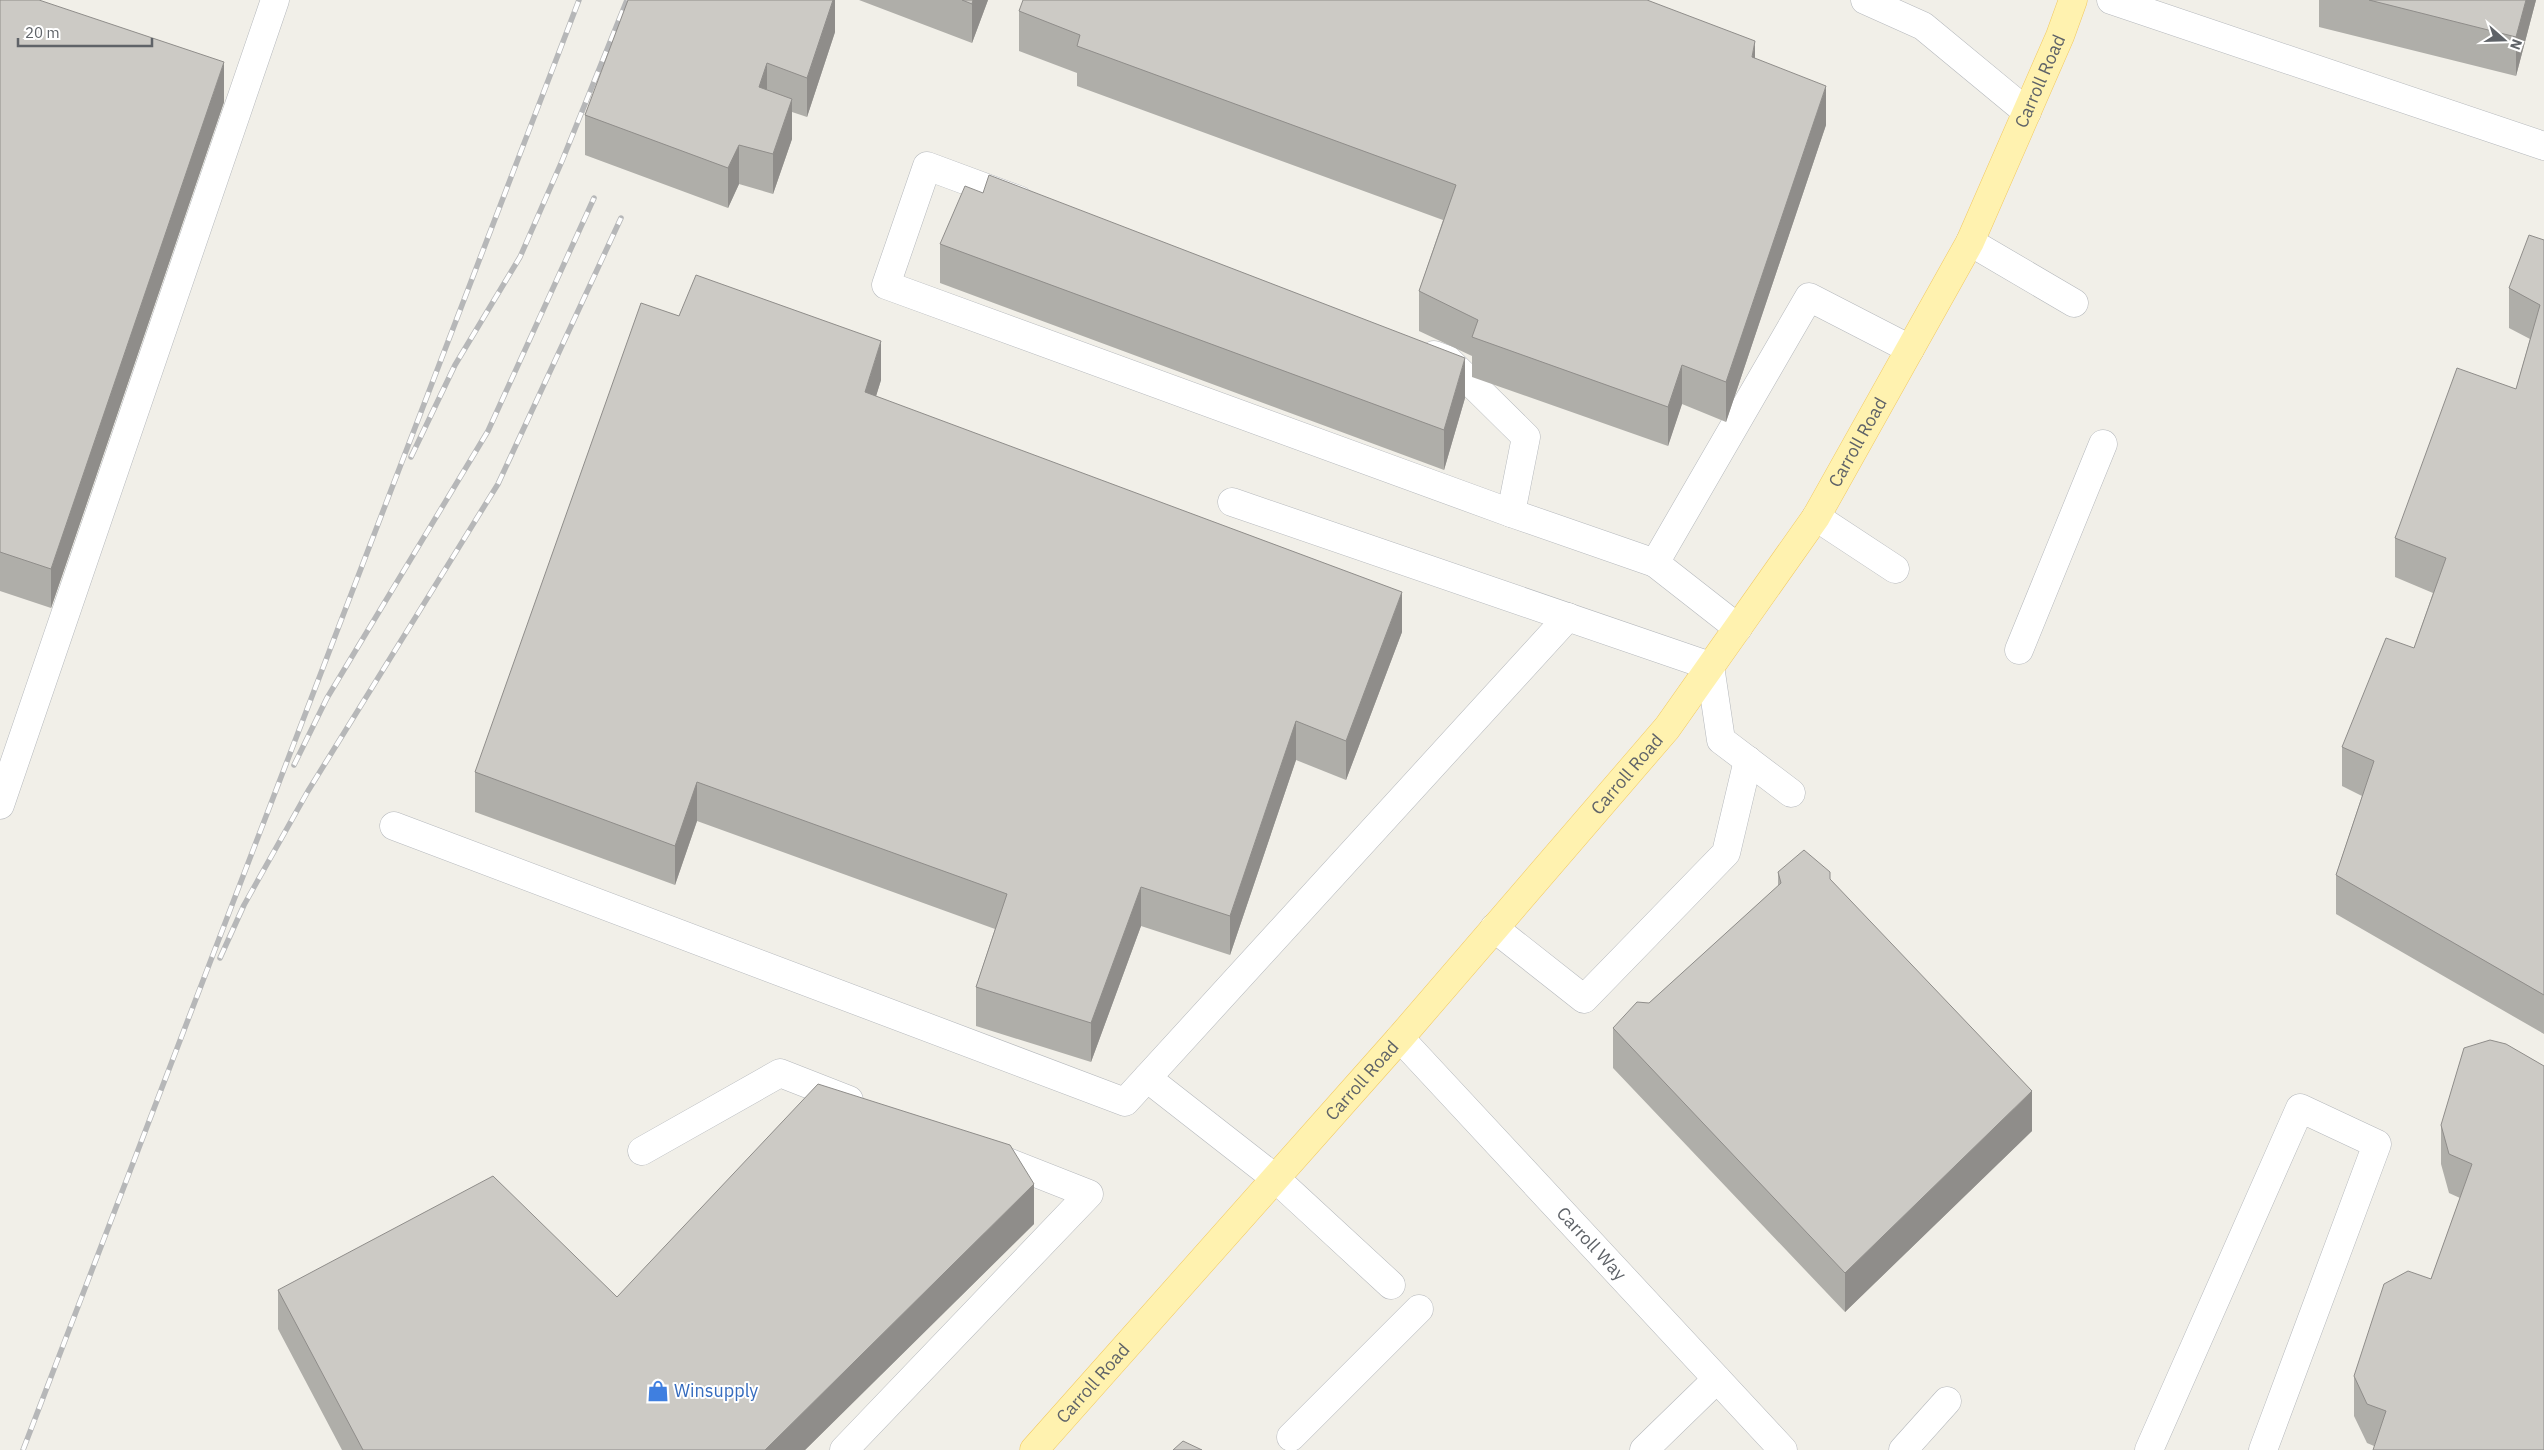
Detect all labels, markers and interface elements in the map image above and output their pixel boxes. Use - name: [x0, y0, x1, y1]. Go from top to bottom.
- scale bar: [18, 15, 151, 47]
- north arrow: [2479, 15, 2529, 65]
- text: 20 m: [25, 23, 60, 42]
- street label: Carroll Road: [2009, 31, 2070, 131]
- text: N: [2506, 37, 2526, 52]
- street label: Carroll Road: [1823, 393, 1892, 491]
- street label: Carroll Road: [1586, 729, 1668, 819]
- street label: Carroll Road: [1320, 1036, 1403, 1125]
- street label: Carroll Way: [1552, 1202, 1632, 1285]
- street label: Carroll Road: [1051, 1338, 1134, 1428]
- shop icon: Winsupply: [645, 1378, 671, 1404]
- place label: Winsupply: [674, 1379, 758, 1402]

